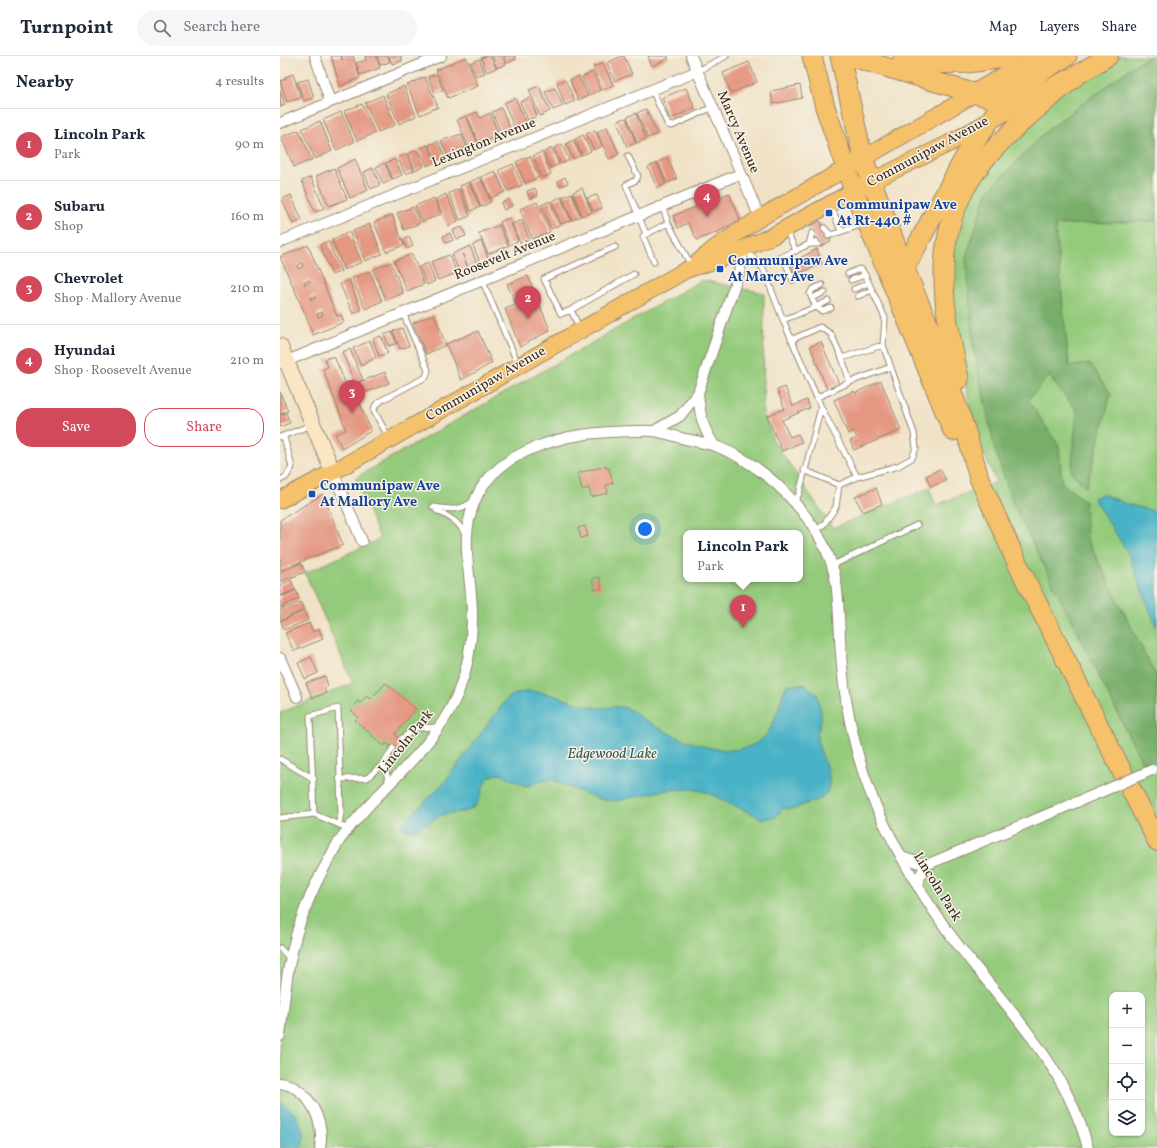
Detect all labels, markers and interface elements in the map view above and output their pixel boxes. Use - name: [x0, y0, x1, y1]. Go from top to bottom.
- search box: [137, 10, 417, 46]
- text: Turnpoint: [20, 15, 113, 41]
- icon: search: [151, 17, 173, 39]
- text: Search here: [183, 17, 260, 38]
- text: Map: [989, 18, 1017, 37]
- text: Layers: [1039, 18, 1079, 37]
- text: Share: [1101, 18, 1137, 37]
- text: Nearby: [16, 71, 74, 94]
- text: 4 results: [215, 73, 264, 91]
- street label: Marcy Avenue: [712, 88, 764, 176]
- street label: Communipaw Avenue: [864, 112, 993, 192]
- street label: Lexington Avenue: [429, 113, 539, 173]
- text: Lincoln Park: [54, 125, 145, 146]
- text: 1: [26, 136, 32, 154]
- text: 90 m: [235, 136, 264, 154]
- text: Park: [54, 146, 81, 164]
- pin: 4: [694, 184, 720, 217]
- place label: Communipaw Ave At Rt-440 #: [837, 196, 957, 231]
- text: Subaru: [54, 197, 105, 218]
- text: 2: [26, 208, 32, 226]
- text: 160 m: [230, 208, 264, 226]
- marker: Communipaw Ave At Rt-440 #: [824, 208, 834, 218]
- text: Shop: [54, 218, 83, 236]
- street label: Roosevelt Avenue: [451, 227, 559, 285]
- place label: Communipaw Ave At Marcy Ave: [728, 252, 848, 287]
- marker: Communipaw Ave At Marcy Ave: [715, 264, 725, 274]
- text: Chevrolet: [54, 269, 123, 290]
- text: 3: [26, 280, 32, 298]
- text: 210 m: [230, 280, 264, 298]
- pin: 2: [515, 286, 541, 319]
- text: Shop · Mallory Avenue: [54, 290, 182, 308]
- text: Hyundai: [54, 341, 116, 362]
- street label: Communipaw Avenue: [423, 342, 550, 426]
- text: 4: [25, 352, 33, 370]
- text: 210 m: [230, 352, 264, 370]
- text: Shop · Roosevelt Avenue: [54, 362, 192, 380]
- pin: 3: [339, 380, 365, 413]
- button: Save: [16, 408, 136, 447]
- button: Share: [144, 408, 264, 447]
- place label: Communipaw Ave At Mallory Ave: [320, 477, 440, 512]
- marker: Communipaw Ave At Mallory Ave: [307, 489, 317, 499]
- your location: [635, 519, 655, 539]
- popup: [683, 530, 803, 582]
- text: Lincoln Park: [697, 537, 789, 558]
- text: Park: [697, 558, 724, 576]
- pin: 1: [730, 595, 756, 628]
- street label: Lincoln Park: [374, 705, 438, 778]
- water label: Edgewood Lake: [567, 744, 657, 765]
- street label: Lincoln Park: [908, 849, 966, 925]
- map controls: [1109, 992, 1145, 1136]
- button: +: [1109, 992, 1145, 1028]
- button: −: [1109, 1028, 1145, 1064]
- button: locate: [1109, 1064, 1145, 1100]
- button: layers: [1109, 1100, 1145, 1136]

